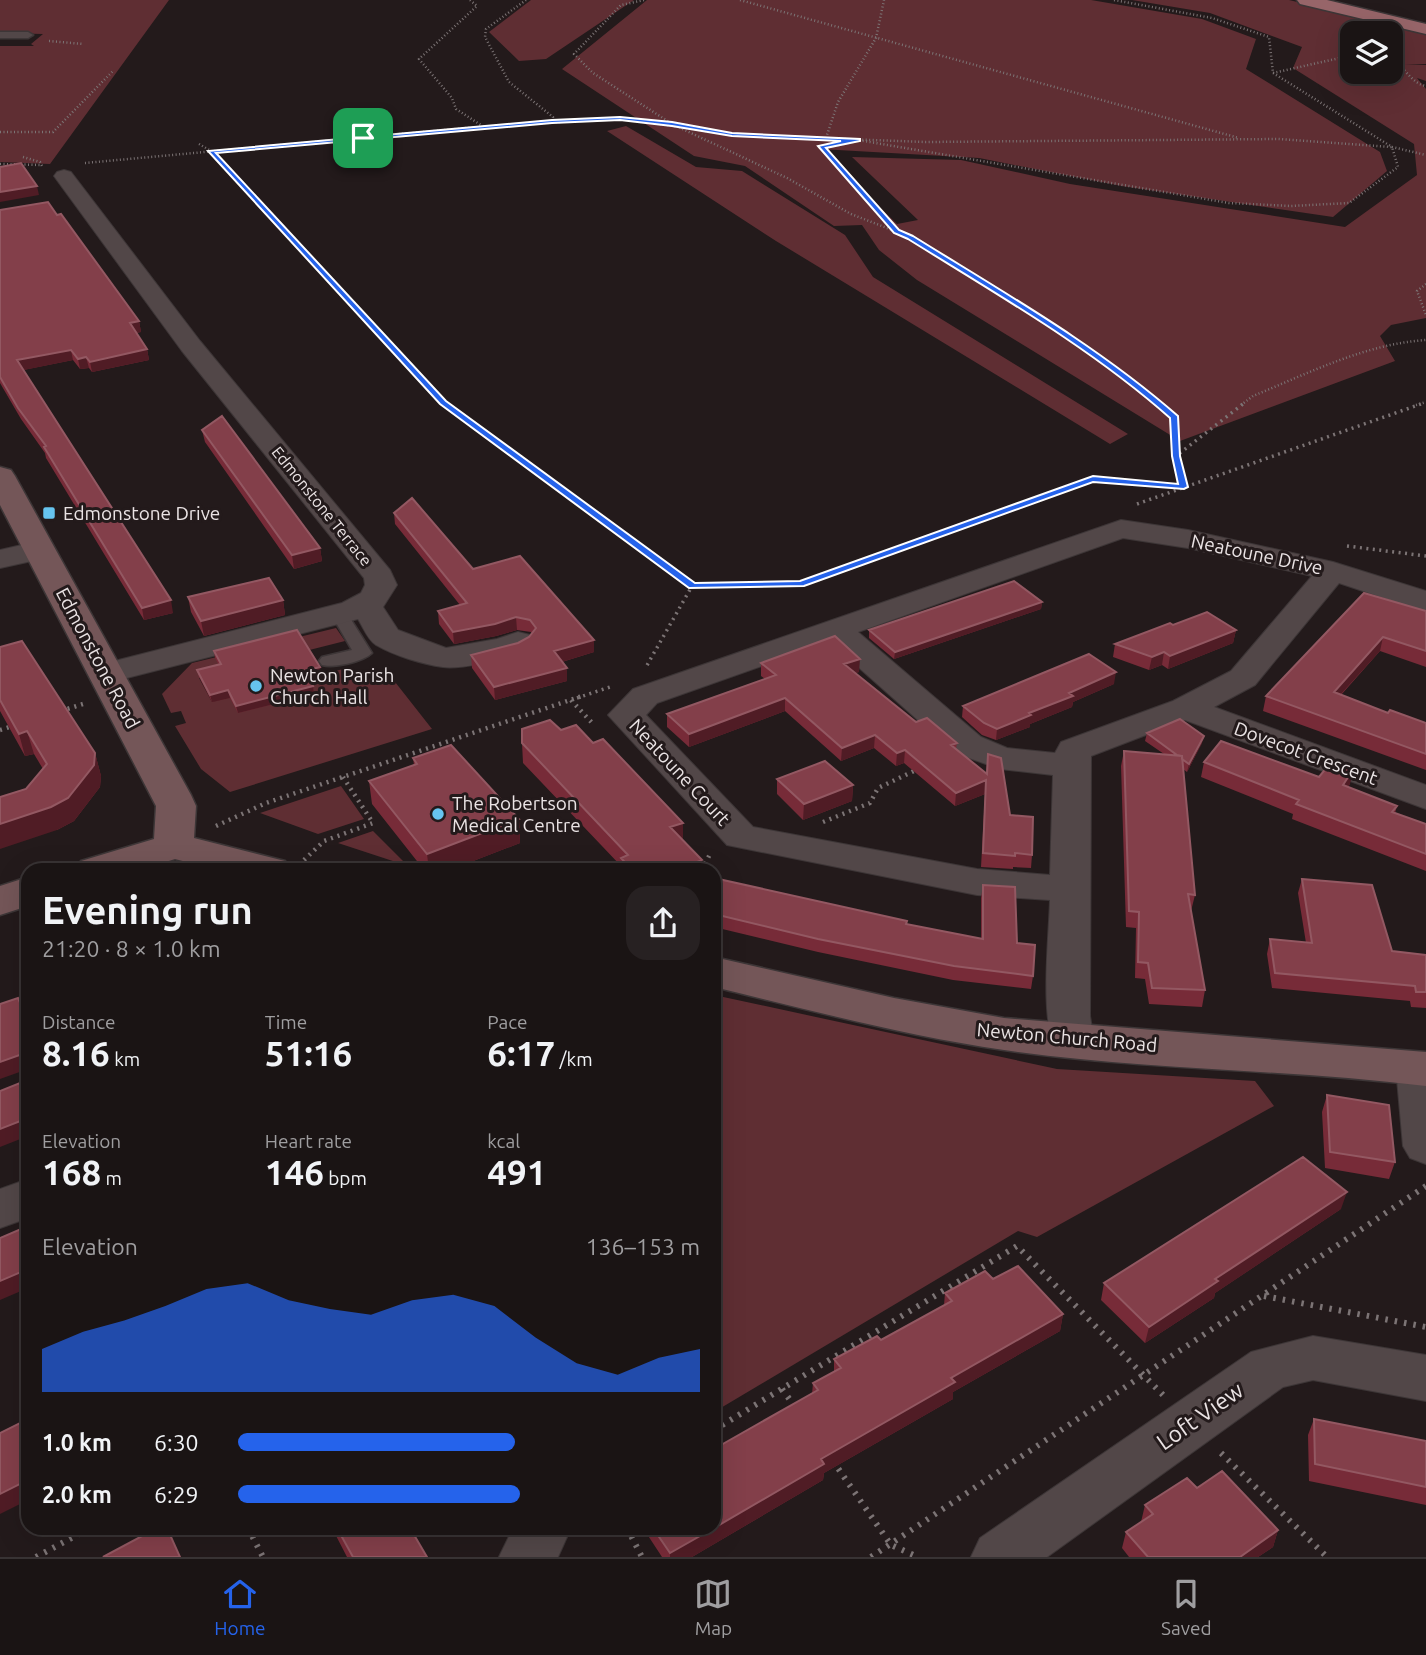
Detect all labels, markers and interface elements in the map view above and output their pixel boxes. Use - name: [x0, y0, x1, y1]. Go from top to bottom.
- map controls: [1340, 21, 1403, 84]
- button: layers: [1340, 21, 1403, 84]
- pin: [333, 108, 393, 168]
- icon: arrive: [344, 119, 382, 157]
- street label: Edmonstone Terrace: [268, 443, 376, 569]
- place label: Edmonstone Drive: [63, 502, 220, 524]
- marker: Edmonstone Drive: [41, 505, 57, 521]
- street label: Neatoune Drive: [1189, 529, 1325, 579]
- street label: Edmonstone Road: [52, 584, 144, 732]
- place label: Newton Parish Church Hall: [270, 664, 394, 708]
- marker: Newton Parish Church Hall: [248, 678, 264, 694]
- street label: Neatoune Court: [625, 714, 735, 830]
- street label: Dovecot Crescent: [1231, 717, 1381, 789]
- place label: The Robertson Medical Centre: [452, 792, 581, 836]
- marker: The Robertson Medical Centre: [430, 806, 446, 822]
- button: share: [626, 886, 700, 960]
- text: Evening run: [42, 889, 253, 931]
- text: 21:20 · 8 × 1.0 km: [42, 936, 221, 961]
- text: Distance: [42, 1011, 116, 1033]
- text: Time: [265, 1011, 307, 1033]
- text: Pace: [487, 1011, 528, 1033]
- street label: Newton Church Road: [976, 1018, 1158, 1056]
- text: 8.16: [42, 1033, 110, 1073]
- text: 51:16: [265, 1033, 352, 1073]
- text: 6:17: [487, 1033, 555, 1073]
- text: km: [110, 1048, 140, 1070]
- text: /km: [555, 1048, 593, 1070]
- text: Elevation: [42, 1130, 121, 1152]
- text: Heart rate: [265, 1130, 352, 1152]
- text: kcal: [487, 1130, 520, 1152]
- text: 168: [42, 1152, 101, 1192]
- text: 146: [265, 1152, 324, 1192]
- text: 491: [487, 1152, 547, 1192]
- text: m: [101, 1167, 122, 1189]
- text: bpm: [324, 1167, 367, 1189]
- text: Elevation: [42, 1234, 138, 1259]
- text: 136–153 m: [586, 1234, 700, 1259]
- street label: Loft View: [1152, 1377, 1248, 1454]
- text: 1.0 km: [42, 1430, 112, 1455]
- text: 6:30: [154, 1430, 199, 1455]
- text: 2.0 km: [42, 1482, 112, 1507]
- text: 6:29: [154, 1482, 199, 1507]
- tab: Home: [214, 1575, 266, 1639]
- tab: Map: [694, 1575, 732, 1639]
- tab: Saved: [1161, 1575, 1212, 1639]

